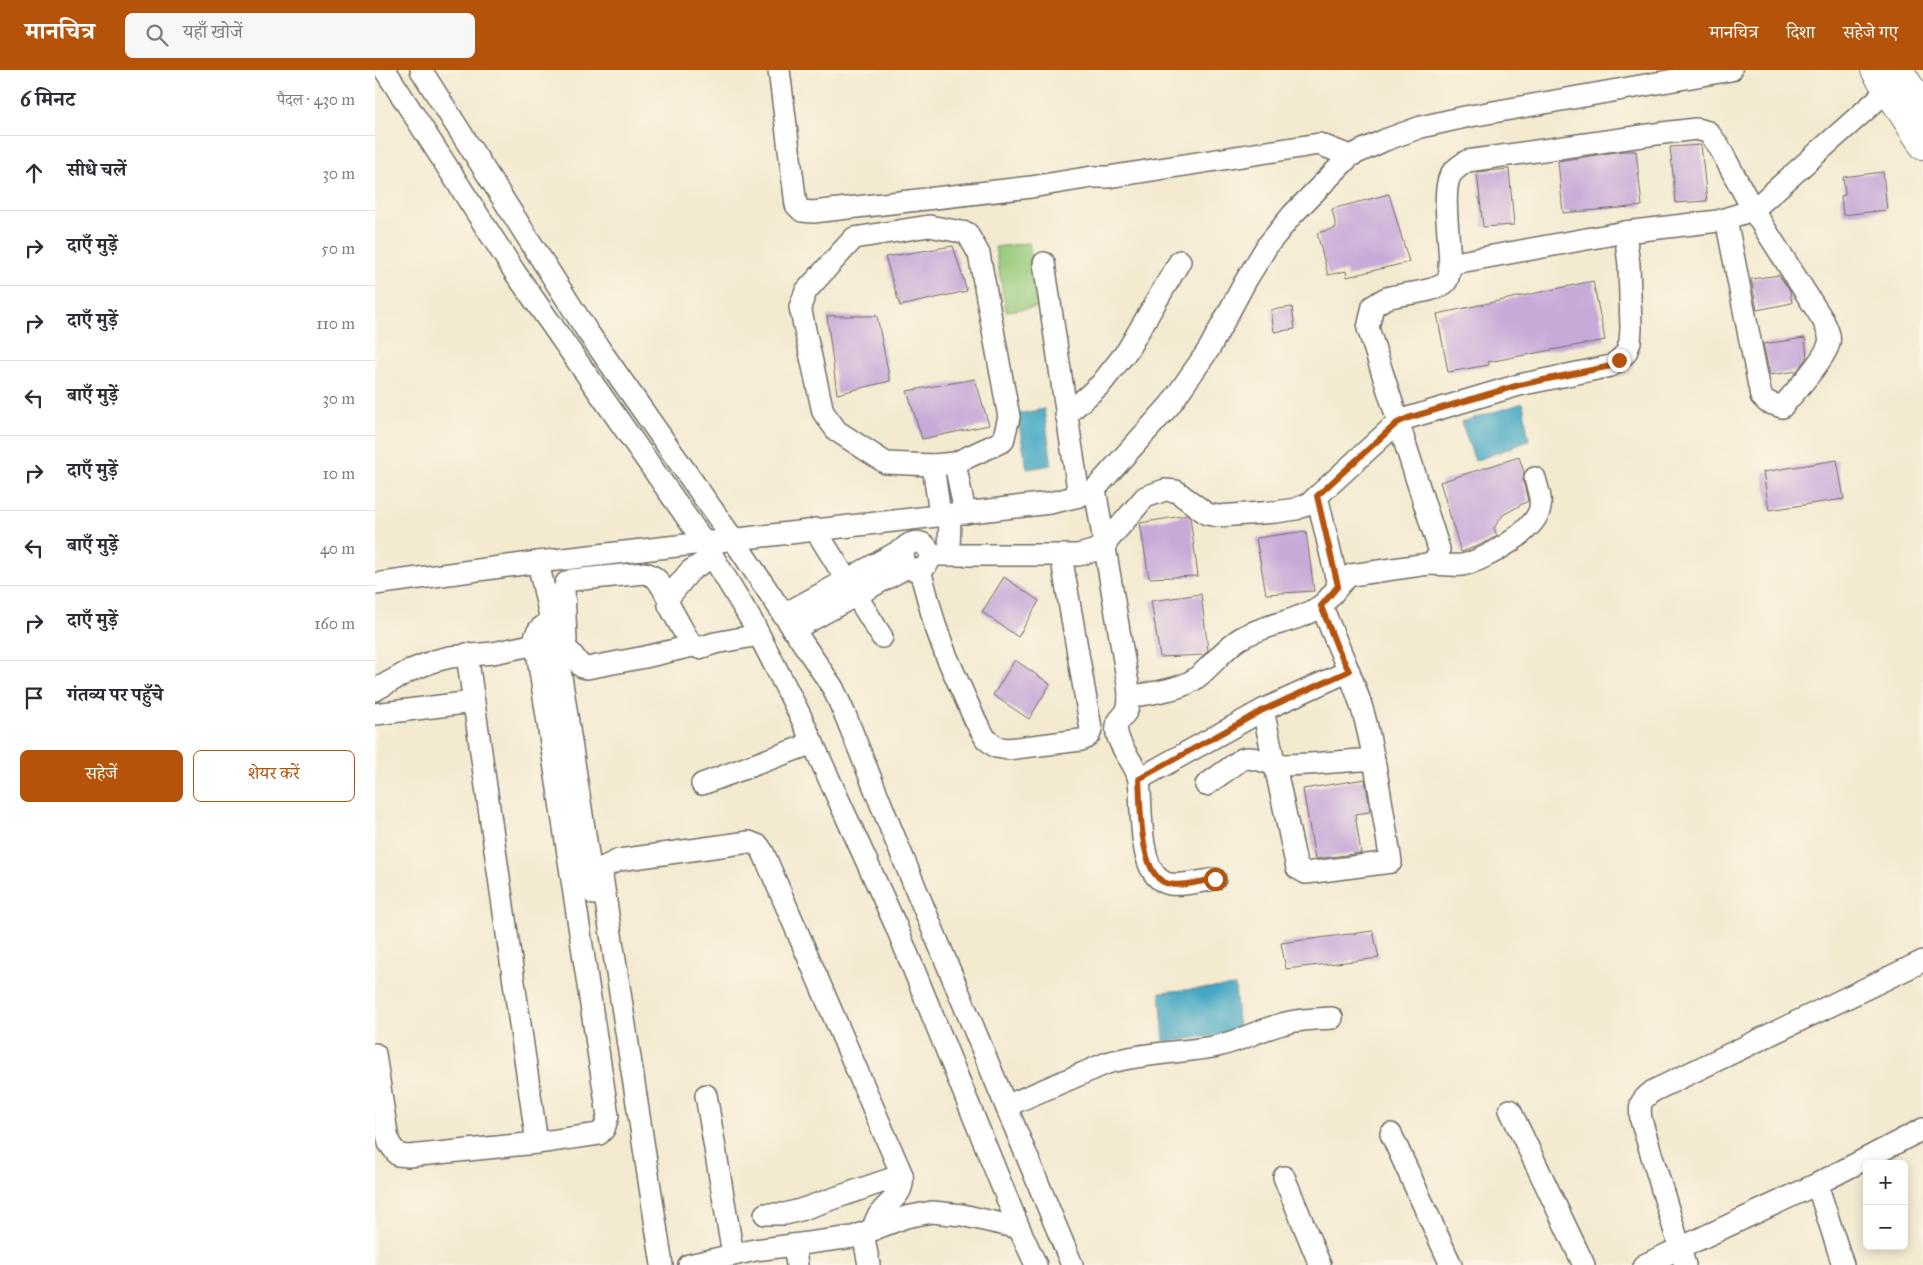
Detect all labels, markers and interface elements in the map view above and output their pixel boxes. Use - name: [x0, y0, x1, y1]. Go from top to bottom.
- search box: [125, 13, 475, 58]
- text: मानचित्र: [25, 16, 95, 46]
- text: यहाँ खोजें: [183, 20, 243, 43]
- icon: search: [143, 21, 171, 49]
- text: मानचित्र: [1710, 21, 1758, 43]
- text: दिशा: [1786, 21, 1815, 43]
- text: सहेजे गए: [1843, 21, 1898, 43]
- text: 6 मिनट: [20, 86, 75, 112]
- text: पैदल · 430 m: [277, 90, 355, 109]
- text: सीधे चलें: [67, 158, 126, 181]
- icon: ahead: [20, 159, 48, 187]
- text: 30 m: [322, 164, 355, 183]
- text: दाएँ मुड़ें: [67, 233, 118, 256]
- icon: right: [20, 234, 48, 262]
- text: 50 m: [321, 239, 355, 258]
- text: दाएँ मुड़ें: [67, 308, 118, 331]
- icon: right: [20, 309, 48, 337]
- text: 110 m: [316, 314, 355, 333]
- route end: [1608, 349, 1631, 372]
- text: बाएँ मुड़ें: [67, 383, 118, 406]
- icon: left: [20, 384, 48, 412]
- text: 30 m: [322, 389, 355, 408]
- text: दाएँ मुड़ें: [67, 458, 118, 481]
- icon: right: [20, 459, 48, 487]
- text: 10 m: [323, 464, 355, 483]
- text: बाएँ मुड़ें: [67, 533, 118, 556]
- icon: left: [20, 534, 48, 562]
- text: 40 m: [320, 539, 355, 558]
- text: दाएँ मुड़ें: [67, 608, 118, 631]
- icon: right: [20, 609, 48, 637]
- text: 160 m: [314, 614, 355, 633]
- text: गंतव्य पर पहुँचे: [67, 683, 163, 706]
- icon: arrive: [20, 684, 48, 712]
- button: सहेजें: [20, 750, 183, 802]
- button: शेयर करें: [193, 750, 355, 802]
- route start: [1204, 868, 1227, 891]
- map controls: [1863, 1160, 1908, 1250]
- button: +: [1863, 1160, 1908, 1205]
- button: −: [1863, 1205, 1908, 1250]

